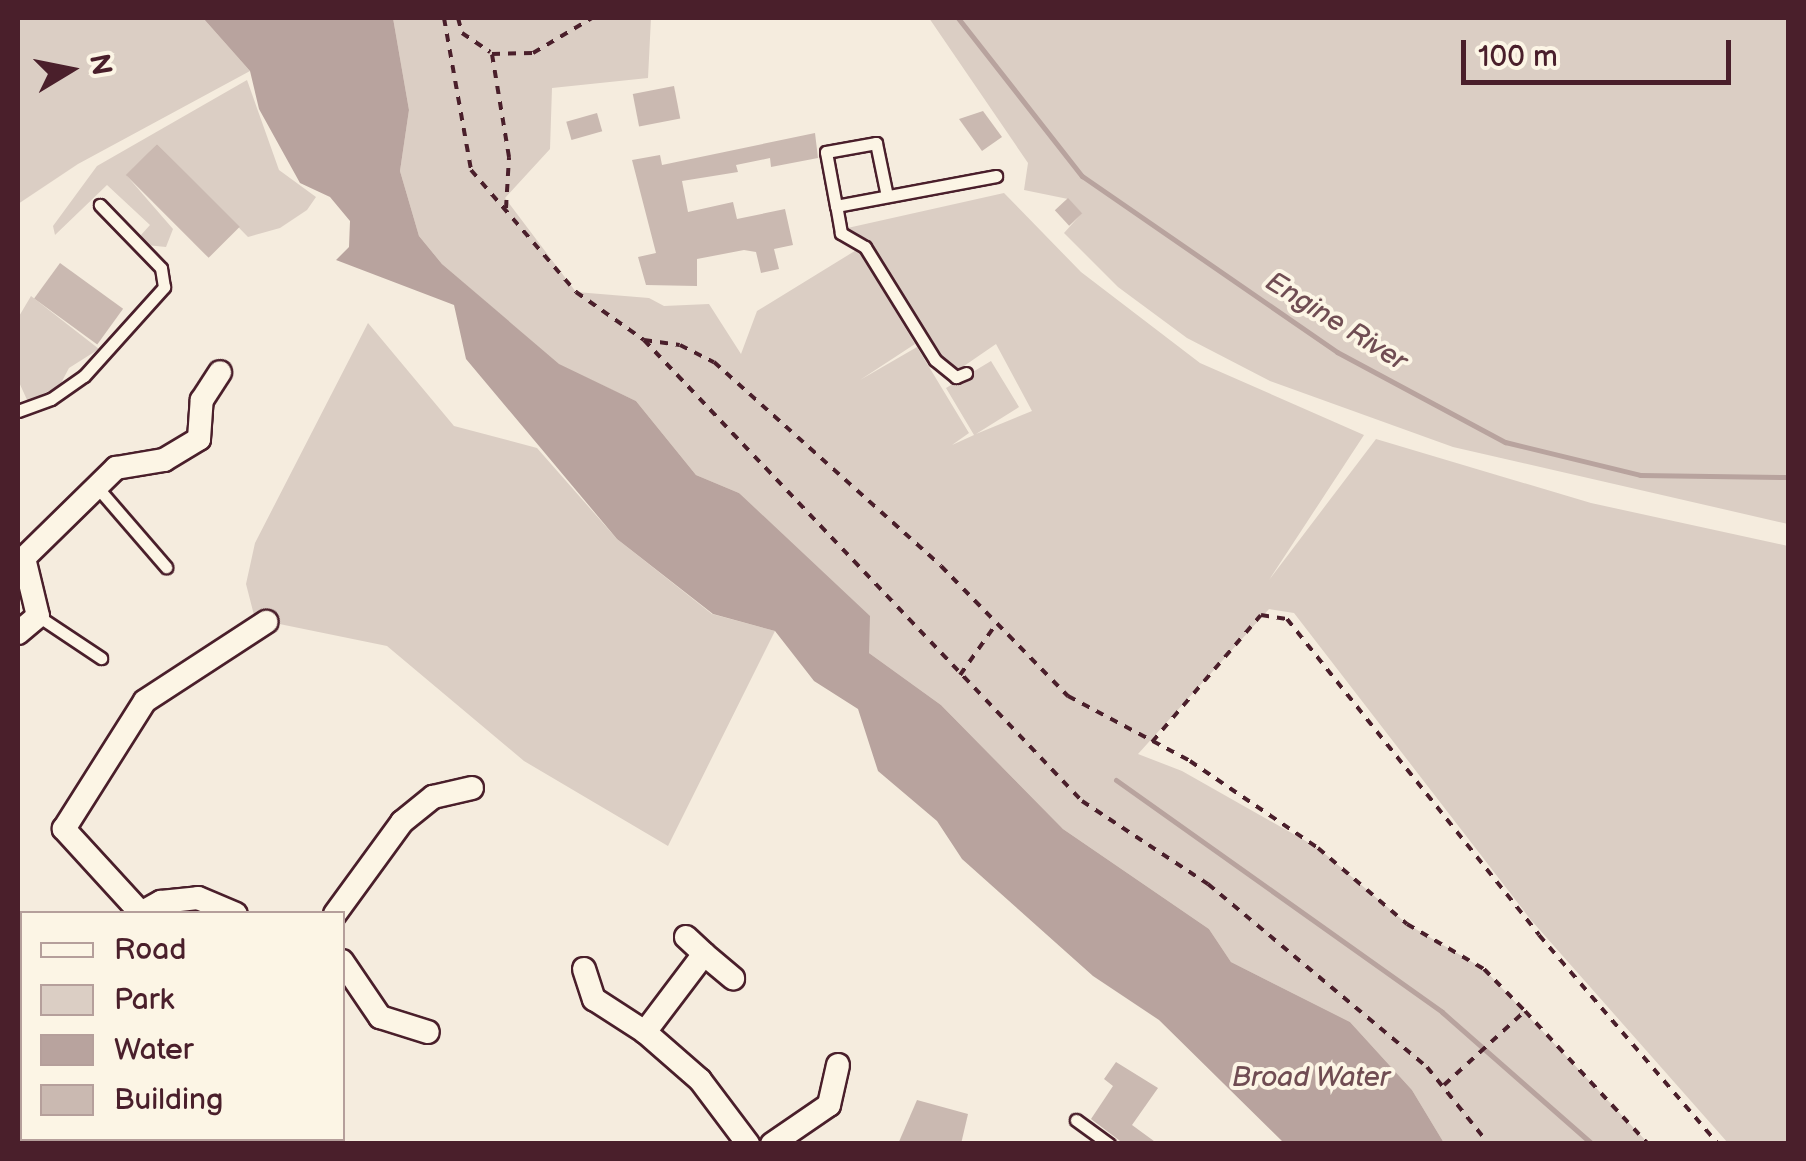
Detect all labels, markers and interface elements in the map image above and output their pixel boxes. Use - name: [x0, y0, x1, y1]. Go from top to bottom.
- north arrow: [20, 20, 120, 120]
- scale bar: [1466, 20, 1736, 82]
- text: 100 m: [1478, 39, 1558, 75]
- text: N: [82, 51, 118, 78]
- water label: Engine River: [1259, 265, 1413, 379]
- legend: [20, 911, 345, 1141]
- text: Road: [114, 932, 187, 968]
- text: Park: [114, 982, 174, 1018]
- text: Water: [114, 1032, 194, 1068]
- water label: Broad Water: [1231, 1061, 1391, 1095]
- text: Building: [114, 1082, 223, 1118]

